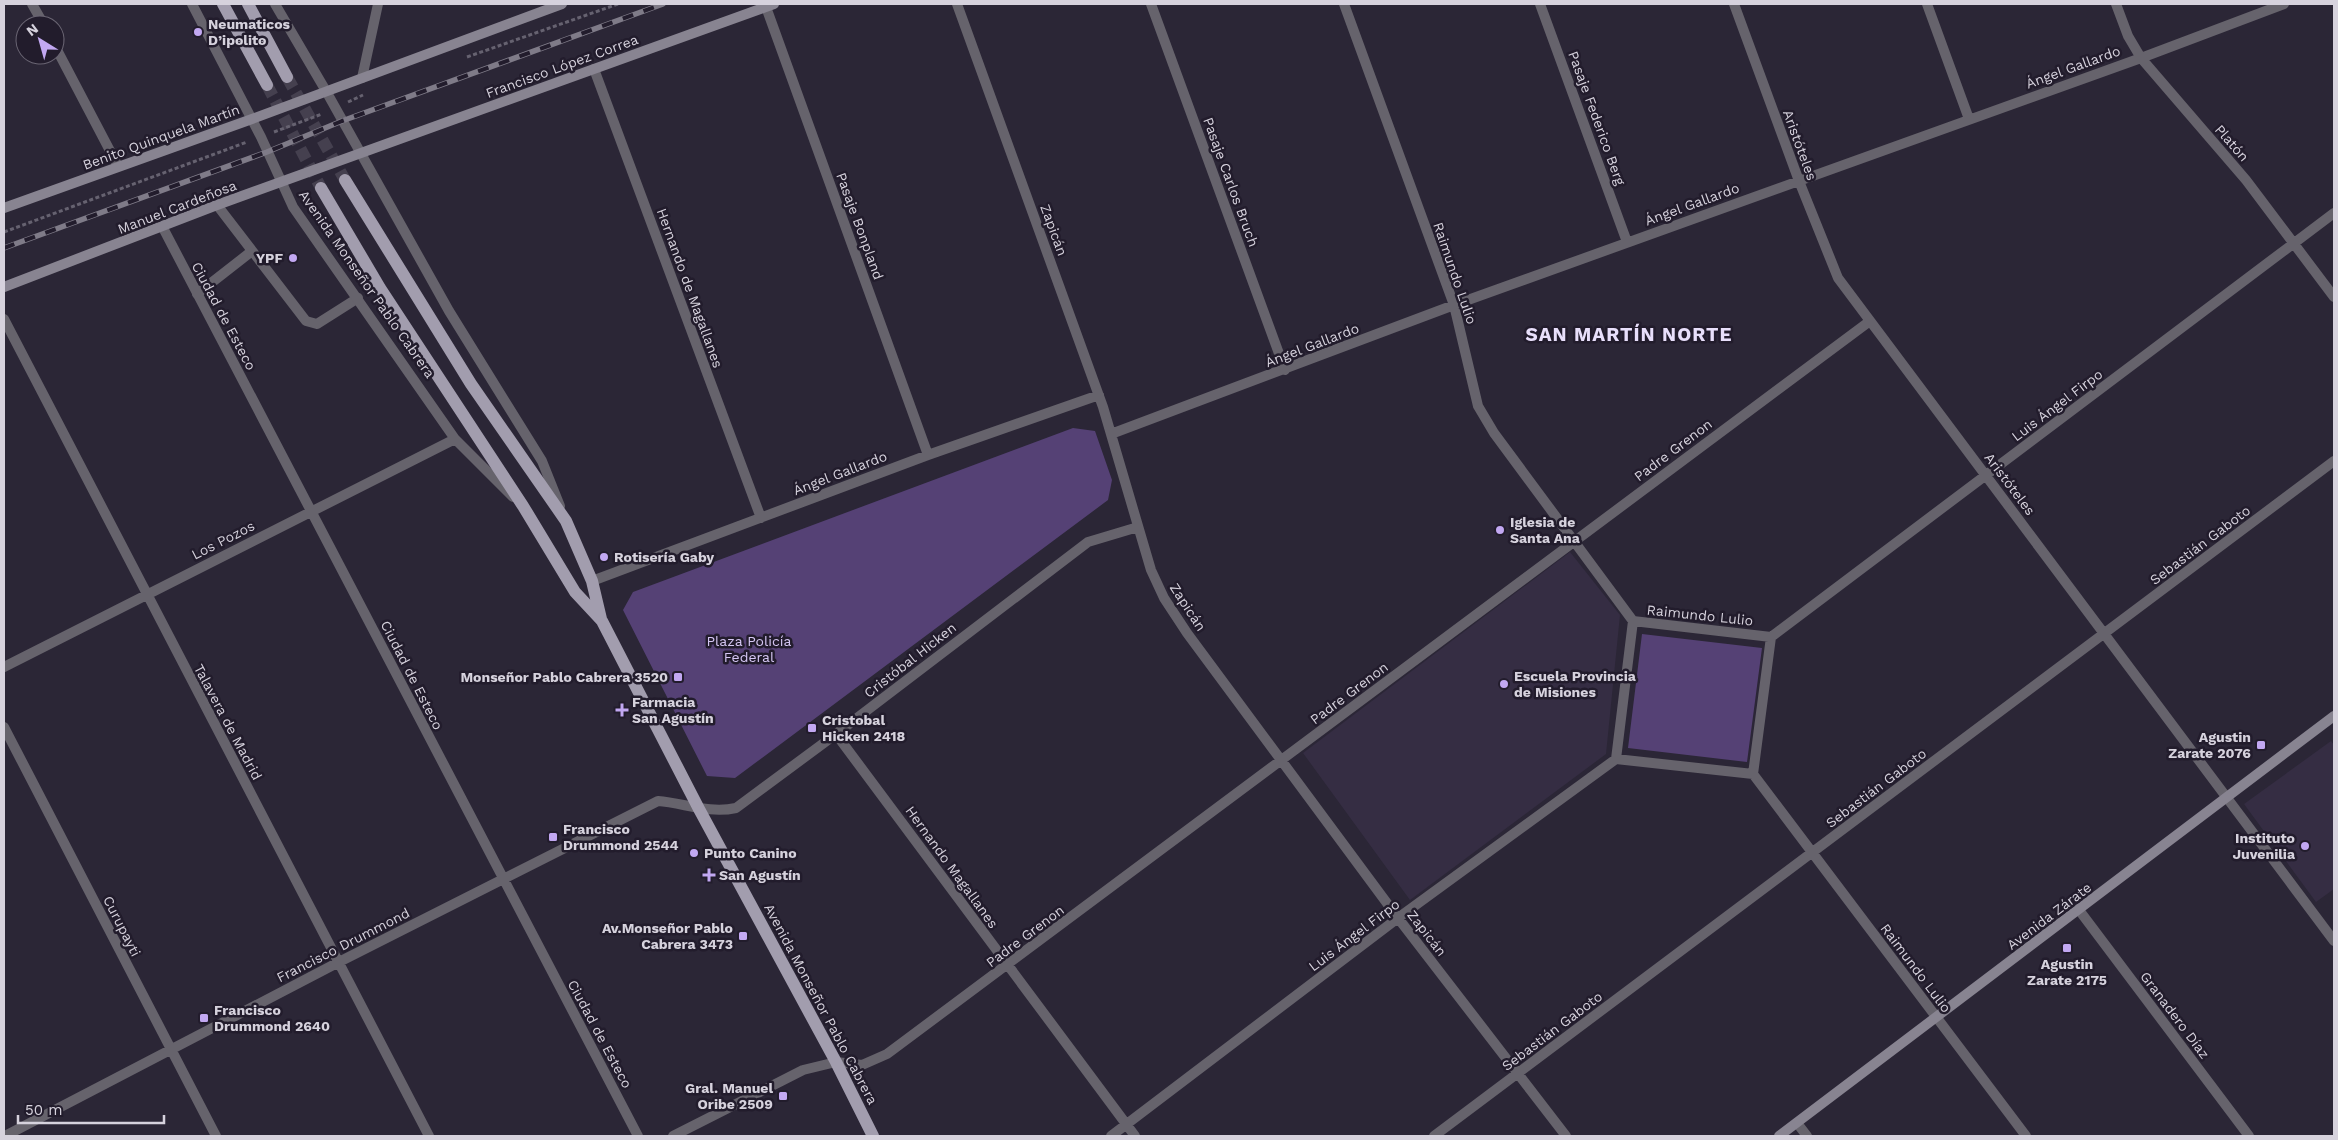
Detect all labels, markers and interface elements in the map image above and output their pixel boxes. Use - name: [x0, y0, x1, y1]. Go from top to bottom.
- north arrow: [15, 15, 65, 65]
- place label: Neumaticos D’ipolito: [208, 16, 291, 48]
- text: N: [23, 20, 41, 39]
- marker: Neumaticos D’ipolito: [192, 26, 204, 38]
- street label: Francisco López Correa: [484, 31, 640, 101]
- street label: Ángel Gallardo: [2024, 43, 2122, 91]
- street label: Pasaje Federico Berg: [1565, 49, 1629, 188]
- street label: Benito Quinquela Martín: [80, 101, 242, 173]
- street label: Aristóteles: [1780, 108, 1820, 182]
- street label: Pasaje Carlos Bruch: [1200, 115, 1262, 249]
- street label: Platón: [2212, 121, 2252, 165]
- street label: Pasaje Bonpland: [833, 170, 887, 282]
- street label: Manuel Cardeñosa: [115, 177, 239, 237]
- street label: Ángel Gallardo: [1643, 180, 1741, 228]
- street label: Avenida Monseñor Pablo Cabrera: [296, 187, 438, 381]
- street label: Zapicán: [1037, 202, 1071, 258]
- street label: Hernando de Magallanes: [654, 206, 726, 370]
- street label: Raimundo Lulio: [1430, 220, 1480, 326]
- place label: YPF: [256, 250, 283, 266]
- marker: YPF: [287, 252, 299, 264]
- street label: Ciudad de Esteco: [189, 259, 259, 373]
- street label: Ángel Gallardo: [1263, 320, 1361, 370]
- district label: SAN MARTÍN NORTE: [1525, 323, 1733, 346]
- street label: Luis Ángel Firpo: [2009, 366, 2105, 444]
- street label: Padre Grenon: [1631, 416, 1715, 484]
- street label: Ángel Gallardo: [791, 448, 889, 498]
- street label: Aristóteles: [1981, 450, 2039, 518]
- street label: Sebastián Gaboto: [2147, 502, 2253, 588]
- place label: Iglesia de Santa Ana: [1510, 514, 1581, 546]
- street label: Los Pozos: [189, 517, 257, 563]
- marker: Iglesia de Santa Ana: [1494, 524, 1506, 536]
- place label: Rotisería Gaby: [614, 549, 714, 565]
- marker: Rotisería Gaby: [598, 551, 610, 563]
- street label: Zapicán: [1167, 580, 1209, 634]
- street label: Raimundo Lulio: [1646, 601, 1754, 629]
- street label: Ciudad de Esteco: [378, 618, 446, 732]
- street label: Cristóbal Hicken: [861, 619, 959, 701]
- park label: Plaza Policía Federal: [707, 633, 792, 665]
- street label: Padre Grenon: [1307, 659, 1391, 727]
- street label: Talavera de Madrid: [191, 661, 265, 783]
- place label: Escuela Provincia de Misiones: [1514, 668, 1637, 700]
- place label: Monseñor Pablo Cabrera 3520: [460, 669, 668, 685]
- marker: Monseñor Pablo Cabrera 3520: [672, 671, 684, 683]
- marker: Escuela Provincia de Misiones: [1498, 678, 1510, 690]
- place label: Farmacia San Agustín: [632, 694, 714, 726]
- marker: Farmacia San Agustín: [616, 704, 628, 716]
- place label: Cristobal Hicken 2418: [822, 712, 905, 744]
- marker: Cristobal Hicken 2418: [806, 722, 818, 734]
- place label: Agustin Zarate 2076: [2168, 729, 2251, 761]
- marker: Agustin Zarate 2076: [2255, 739, 2267, 751]
- street label: Sebastián Gaboto: [1823, 745, 1929, 831]
- street label: Hernando Magallanes: [902, 803, 1002, 931]
- place label: Francisco Drummond 2544: [563, 821, 679, 853]
- place label: Instituto Juvenilia: [2232, 830, 2296, 862]
- marker: Francisco Drummond 2544: [547, 831, 559, 843]
- marker: Instituto Juvenilia: [2299, 840, 2311, 852]
- place label: Punto Canino: [704, 845, 797, 861]
- marker: Punto Canino: [688, 847, 700, 859]
- place label: San Agustín: [719, 867, 801, 883]
- marker: San Agustín: [703, 869, 715, 881]
- street label: Avenida Zárate: [2004, 879, 2094, 953]
- street label: Curupayti: [100, 893, 144, 959]
- street label: Luis Ángel Firpo: [1306, 896, 1402, 974]
- street label: Avenida Monseñor Pablo Cabrera: [761, 901, 881, 1107]
- street label: Padre Grenon: [983, 902, 1067, 970]
- street label: Francisco Drummond: [274, 905, 412, 985]
- street label: Zapicán: [1404, 907, 1450, 959]
- place label: Av.Monseñor Pablo Cabrera 3473: [602, 920, 733, 952]
- street label: Raimundo Lulio: [1877, 921, 1955, 1015]
- marker: Av.Monseñor Pablo Cabrera 3473: [737, 930, 749, 942]
- marker: Agustin Zarate 2175: [2061, 942, 2073, 954]
- place label: Agustin Zarate 2175: [2027, 956, 2107, 988]
- street label: Granadero Díaz: [2137, 968, 2213, 1062]
- street label: Ciudad de Esteco: [565, 977, 635, 1091]
- street label: Sebastián Gaboto: [1499, 988, 1605, 1074]
- place label: Francisco Drummond 2640: [214, 1002, 330, 1034]
- marker: Francisco Drummond 2640: [198, 1012, 210, 1024]
- place label: Gral. Manuel Oribe 2509: [685, 1080, 773, 1112]
- marker: Gral. Manuel Oribe 2509: [777, 1090, 789, 1102]
- scale bar: [18, 1092, 164, 1124]
- text: 50 m: [25, 1101, 62, 1119]

